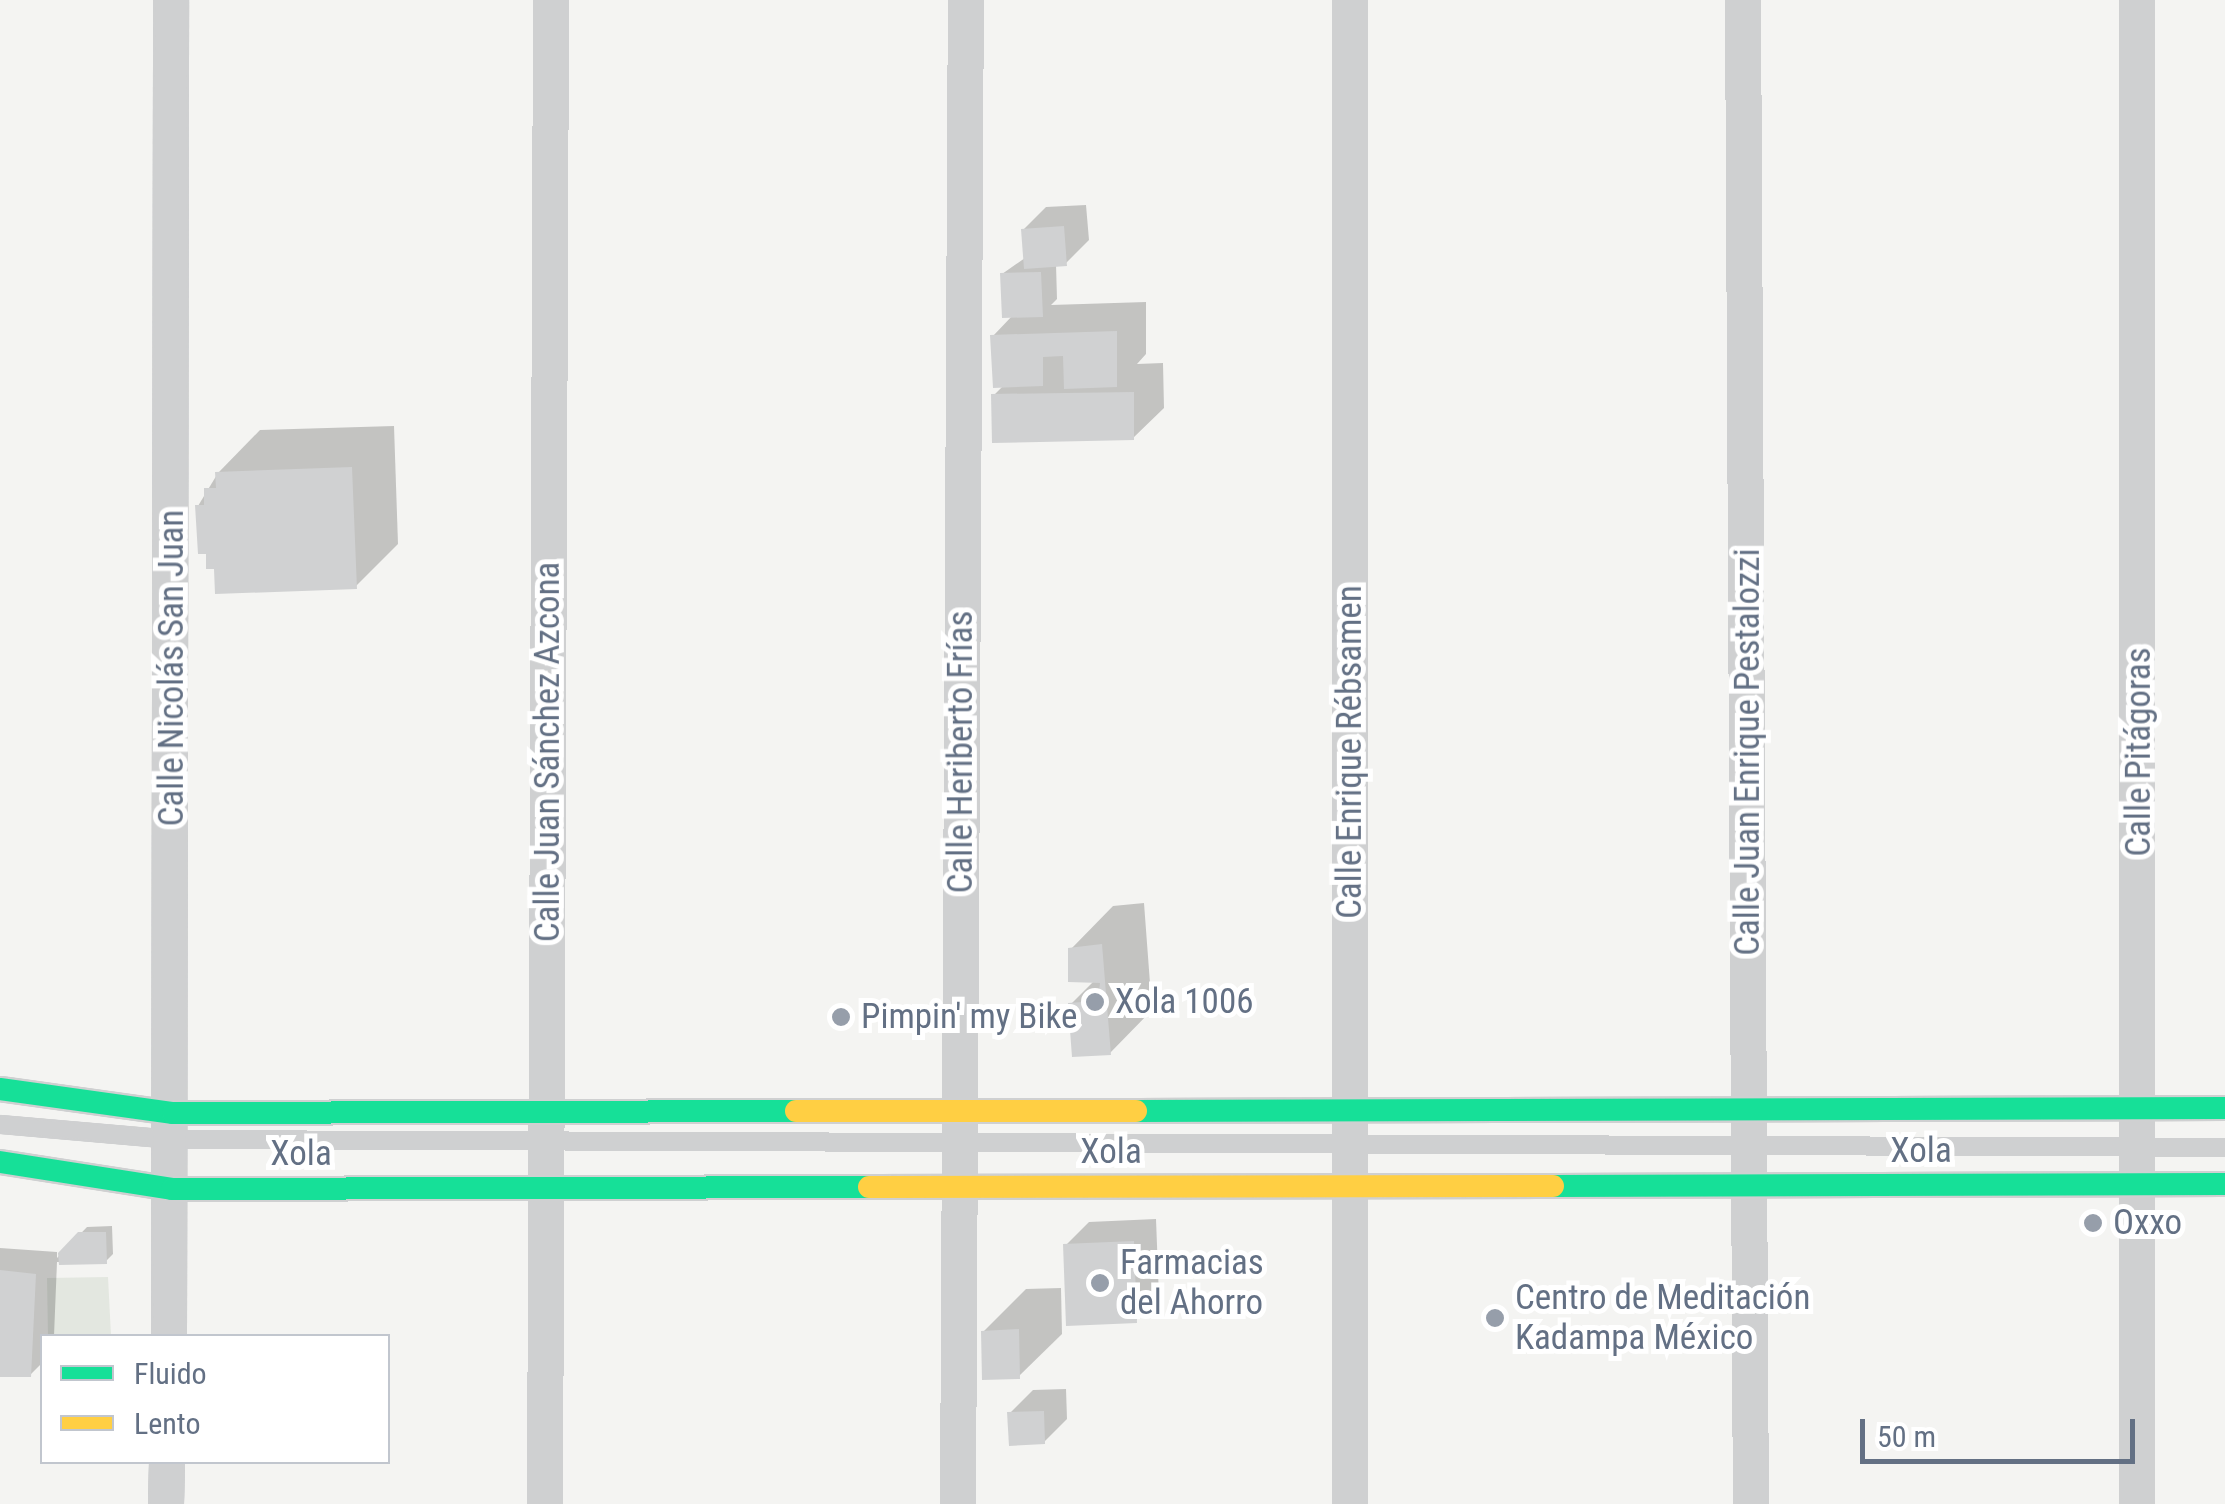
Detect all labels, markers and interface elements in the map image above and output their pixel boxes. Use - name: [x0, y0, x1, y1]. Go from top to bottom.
- street label: Calle Nicolás San Juan: [151, 510, 193, 826]
- street label: Calle Juan Enrique Pestalozzi: [1727, 548, 1769, 956]
- street label: Calle Juan Sánchez Azcona: [527, 562, 569, 942]
- street label: Calle Enrique Rébsamen: [1329, 585, 1371, 919]
- street label: Calle Heriberto Frías: [940, 611, 982, 893]
- street label: Calle Pitágoras: [2118, 647, 2160, 857]
- place label: Xola 1006: [1115, 981, 1253, 1023]
- marker: Xola 1006: [1084, 991, 1106, 1013]
- place label: Pimpin' my Bike: [861, 996, 1077, 1038]
- marker: Pimpin' my Bike: [830, 1006, 852, 1028]
- street label: Xola: [1890, 1130, 1952, 1172]
- street label: Xola: [1080, 1131, 1142, 1173]
- street label: Xola: [270, 1133, 332, 1175]
- place label: Oxxo: [2113, 1202, 2182, 1244]
- marker: Oxxo: [2082, 1212, 2104, 1234]
- place label: Farmacias del Ahorro: [1120, 1242, 1264, 1324]
- marker: Farmacias del Ahorro: [1089, 1272, 1111, 1294]
- place label: Centro de Meditación Kadampa México: [1515, 1277, 1810, 1359]
- marker: Centro de Meditación Kadampa México: [1484, 1307, 1506, 1329]
- legend: [40, 1334, 390, 1464]
- text: Fluido: [134, 1356, 207, 1391]
- scale bar: [1865, 1399, 2140, 1461]
- text: Lento: [134, 1406, 201, 1441]
- text: 50 m: [1877, 1419, 1936, 1454]

